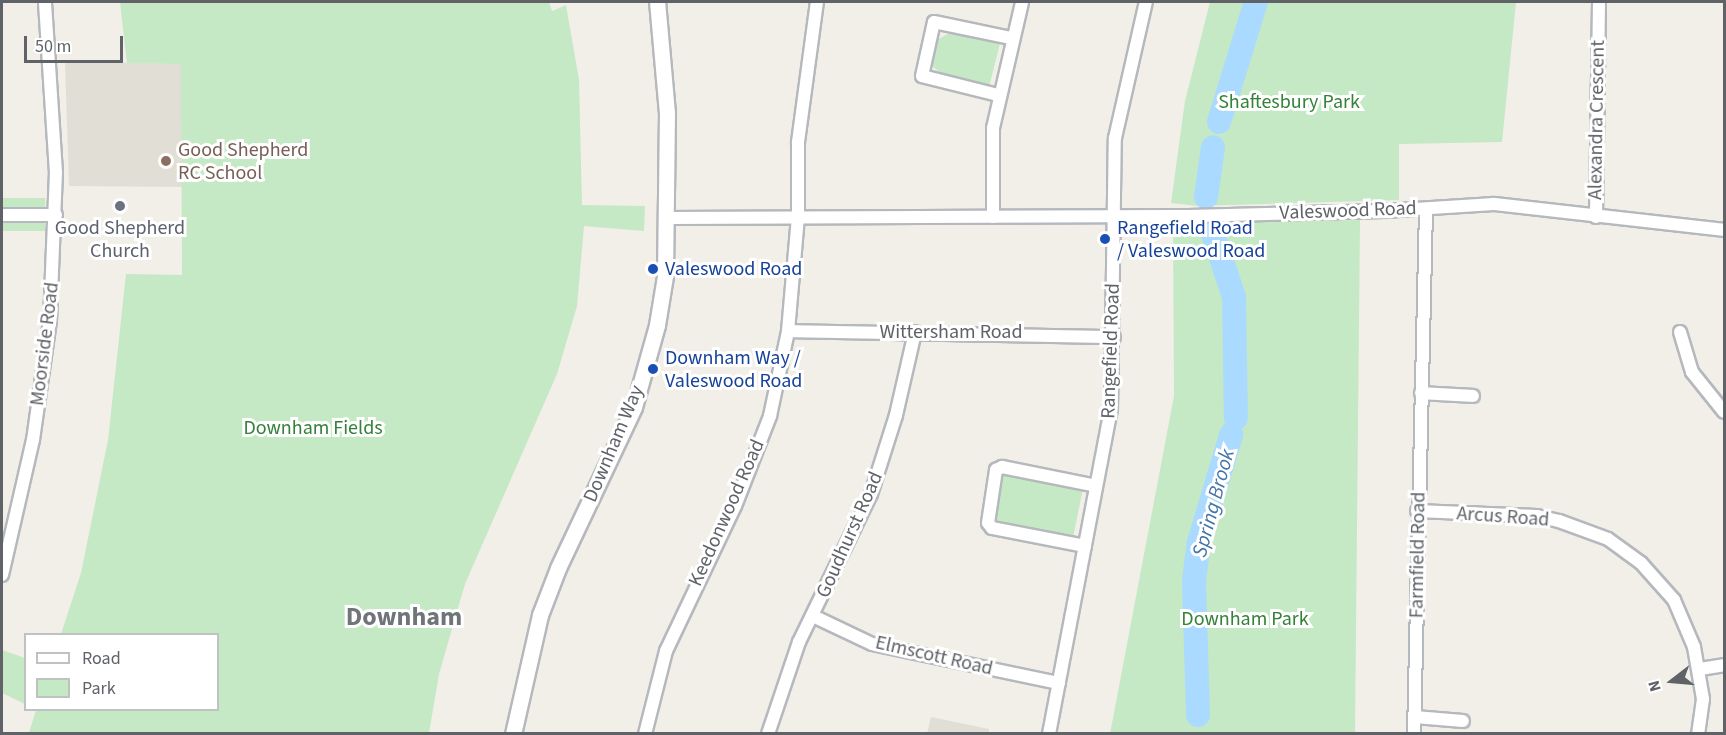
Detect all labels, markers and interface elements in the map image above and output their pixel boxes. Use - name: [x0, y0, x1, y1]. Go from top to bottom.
- scale bar: [27, 24, 126, 62]
- text: 50 m: [35, 34, 71, 59]
- street label: Alexandra Crescent: [1584, 40, 1610, 200]
- park label: Shaftesbury Park: [1218, 90, 1360, 114]
- place label: Good Shepherd RC School: [178, 138, 308, 185]
- marker: Good Shepherd RC School: [159, 154, 173, 168]
- street label: Valeswood Road: [1279, 197, 1417, 225]
- marker: Good Shepherd Church: [113, 199, 127, 213]
- place label: Good Shepherd Church: [55, 216, 185, 263]
- place label: Rangefield Road / Valeswood Road: [1117, 216, 1265, 263]
- marker: Rangefield Road / Valeswood Road: [1098, 232, 1112, 246]
- place label: Valeswood Road: [665, 257, 802, 281]
- marker: Valeswood Road: [646, 262, 660, 276]
- street label: Moorside Road: [26, 281, 64, 407]
- street label: Rangefield Road: [1097, 283, 1125, 419]
- street label: Wittersham Road: [879, 320, 1023, 344]
- place label: Downham Way / Valeswood Road: [665, 346, 802, 393]
- marker: Downham Way / Valeswood Road: [646, 362, 660, 376]
- street label: Downham Way: [579, 382, 649, 506]
- park label: Downham Fields: [243, 416, 383, 440]
- street label: Keedonwood Road: [684, 436, 770, 590]
- water label: Spring Brook: [1186, 446, 1240, 560]
- street label: Goudhurst Road: [811, 468, 889, 602]
- street label: Farmfield Road: [1405, 491, 1431, 619]
- street label: Arcus Road: [1456, 502, 1550, 532]
- district label: Downham: [346, 601, 462, 633]
- park label: Downham Park: [1181, 607, 1309, 631]
- street label: Elmscott Road: [873, 631, 995, 681]
- legend: [24, 633, 219, 711]
- text: Road: [82, 646, 121, 671]
- north arrow: [1642, 651, 1702, 711]
- text: Park: [82, 676, 116, 701]
- text: N: [1643, 678, 1667, 694]

